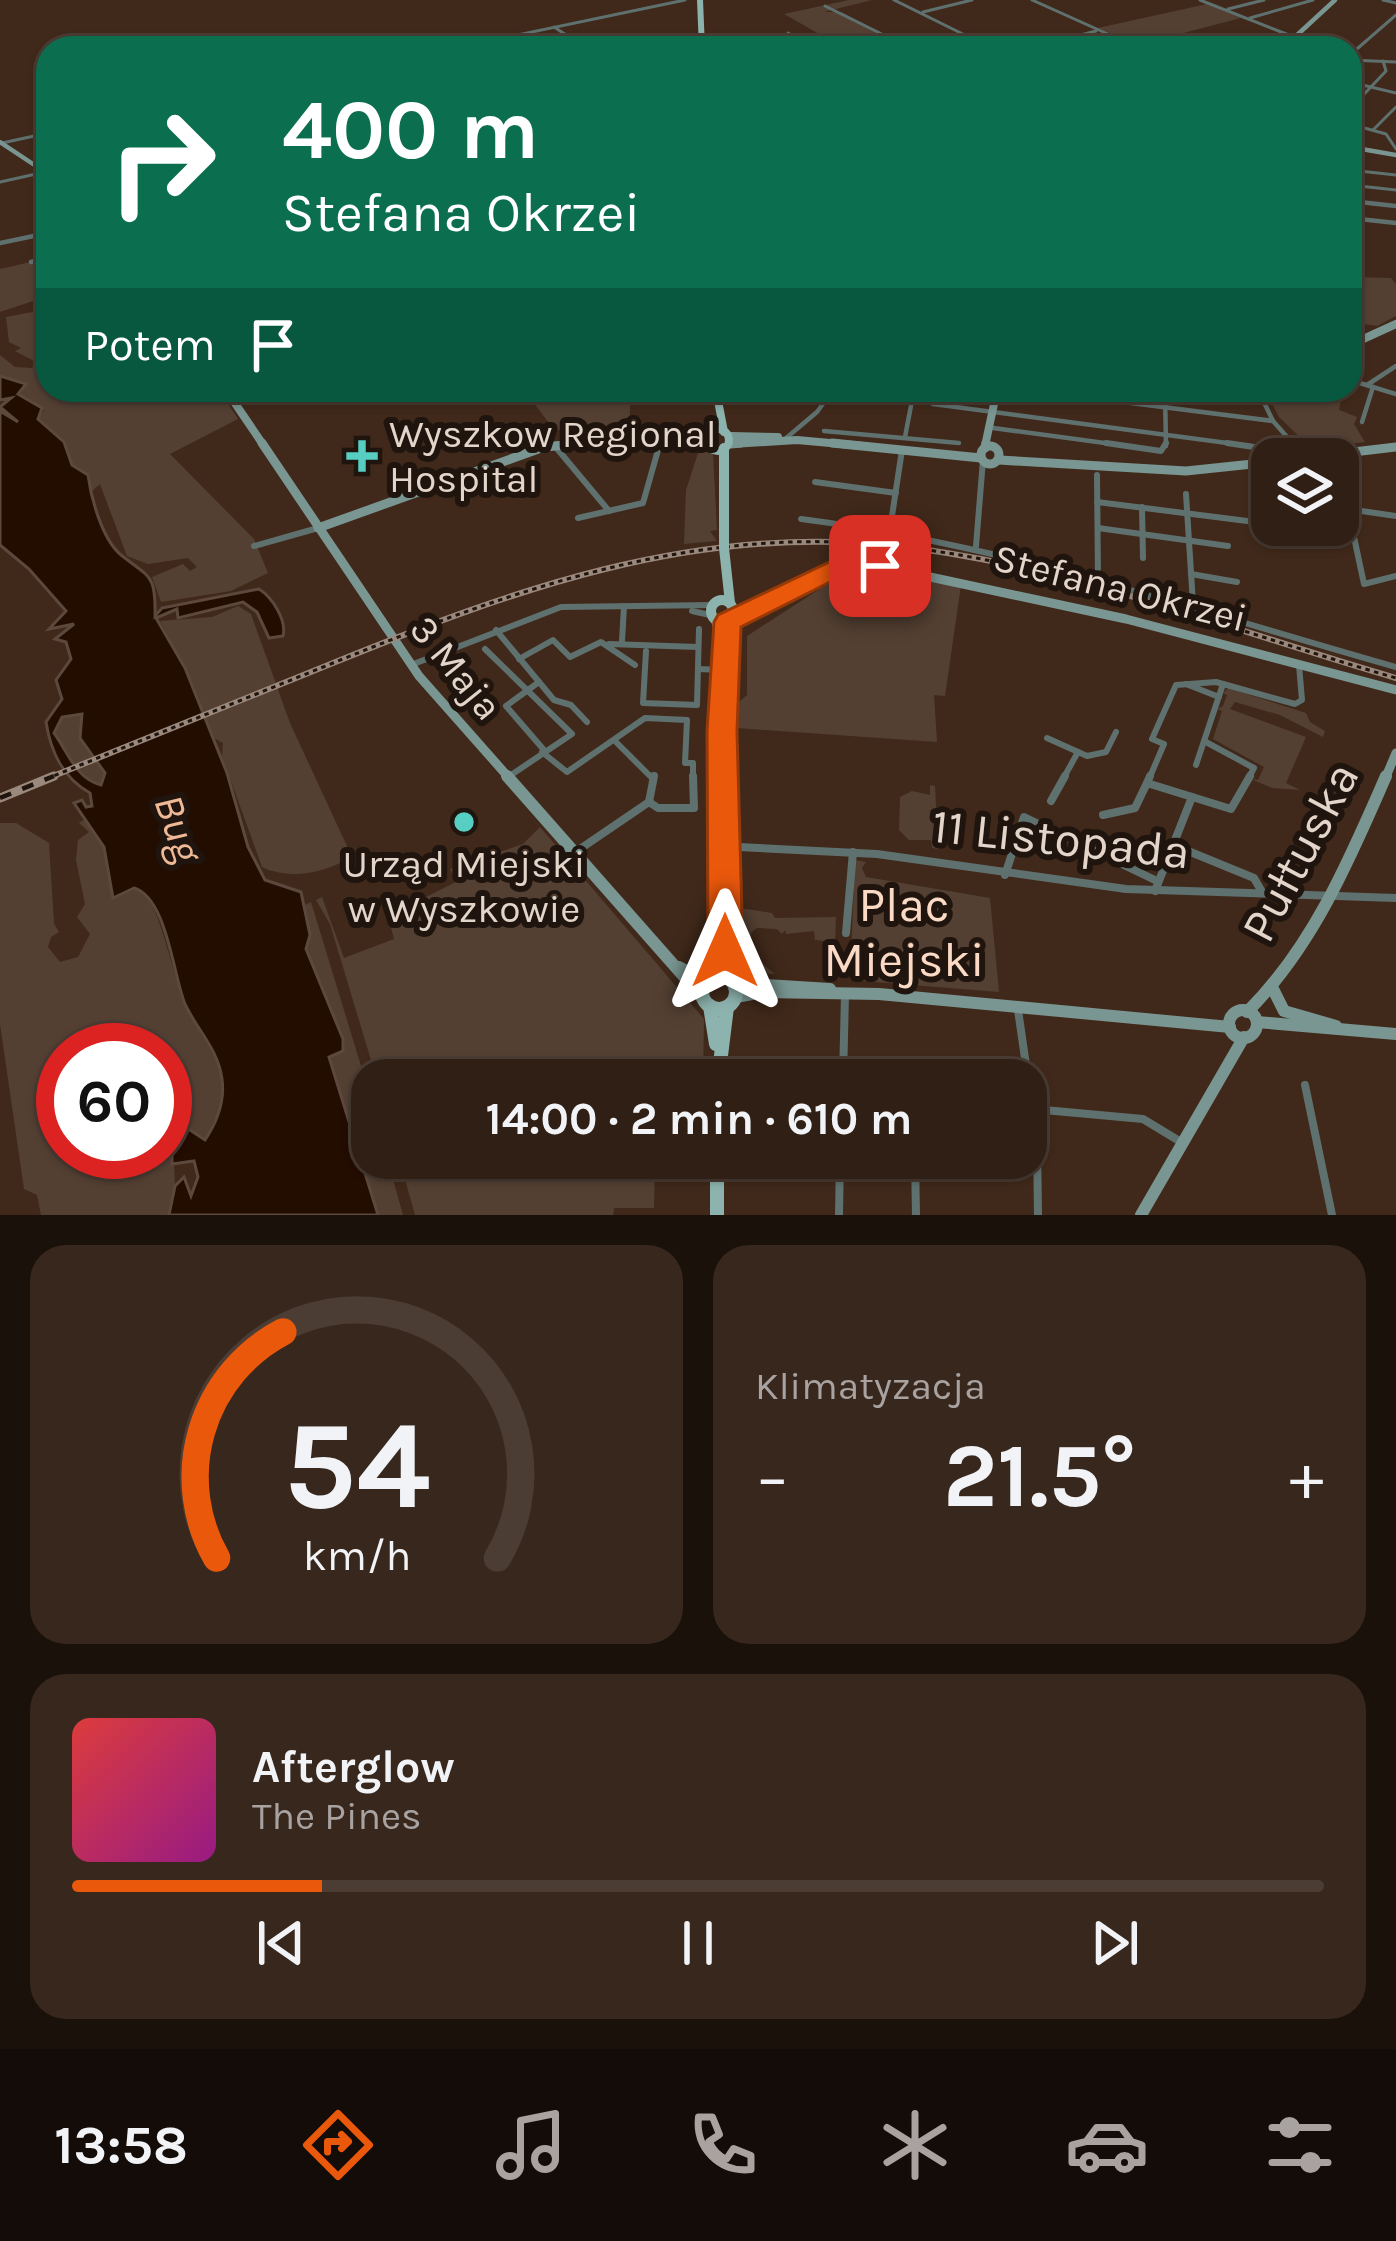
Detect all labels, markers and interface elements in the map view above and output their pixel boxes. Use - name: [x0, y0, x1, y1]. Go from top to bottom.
- text: 400 m: [282, 81, 539, 179]
- icon: right: [84, 84, 240, 240]
- text: Stefana Okrzei: [282, 181, 640, 245]
- icon: arrive: [240, 312, 306, 378]
- text: Potem: [84, 319, 216, 371]
- place label: Wyszkow Regional Hospital: [389, 411, 717, 502]
- map controls: [1251, 438, 1359, 546]
- button: layers: [1251, 438, 1359, 546]
- marker: Wyszkow Regional Hospital: [346, 440, 378, 472]
- pin: [829, 515, 931, 617]
- icon: arrive: [847, 533, 913, 599]
- street label: Stefana Okrzei: [989, 534, 1251, 642]
- street label: 3 Maja: [400, 607, 512, 729]
- street label: Pułtuska: [1230, 753, 1370, 951]
- water label: Bug: [143, 788, 213, 870]
- street label: 11 Listopada: [929, 798, 1193, 880]
- marker: Urząd Miejski w Wyszkowie: [451, 809, 477, 835]
- place label: Urząd Miejski w Wyszkowie: [343, 841, 585, 932]
- park label: Plac Miejski: [823, 877, 985, 989]
- position arrow: [662, 888, 788, 1014]
- speed limit sign: 60: [36, 1023, 192, 1179]
- text: 14:00 · 2 min · 610 m: [486, 1093, 912, 1145]
- text: Klimatyzacja: [755, 1363, 986, 1409]
- text: 54: [283, 1393, 430, 1538]
- text: 21.5°: [943, 1423, 1136, 1529]
- text: −: [755, 1438, 790, 1516]
- text: +: [1289, 1438, 1324, 1516]
- text: km/h: [302, 1530, 411, 1580]
- text: Afterglow: [252, 1741, 455, 1793]
- text: The Pines: [252, 1793, 422, 1839]
- icon: previous: [248, 1910, 314, 1976]
- icon: pause: [665, 1910, 731, 1976]
- icon: next: [1082, 1910, 1148, 1976]
- icon: directions: [296, 2103, 380, 2187]
- icon: music: [489, 2103, 573, 2187]
- icon: phone: [681, 2103, 765, 2187]
- icon: climate: [873, 2103, 957, 2187]
- icon: car: [1065, 2103, 1149, 2187]
- icon: filters: [1258, 2103, 1342, 2187]
- text: 13:58: [54, 2113, 188, 2177]

